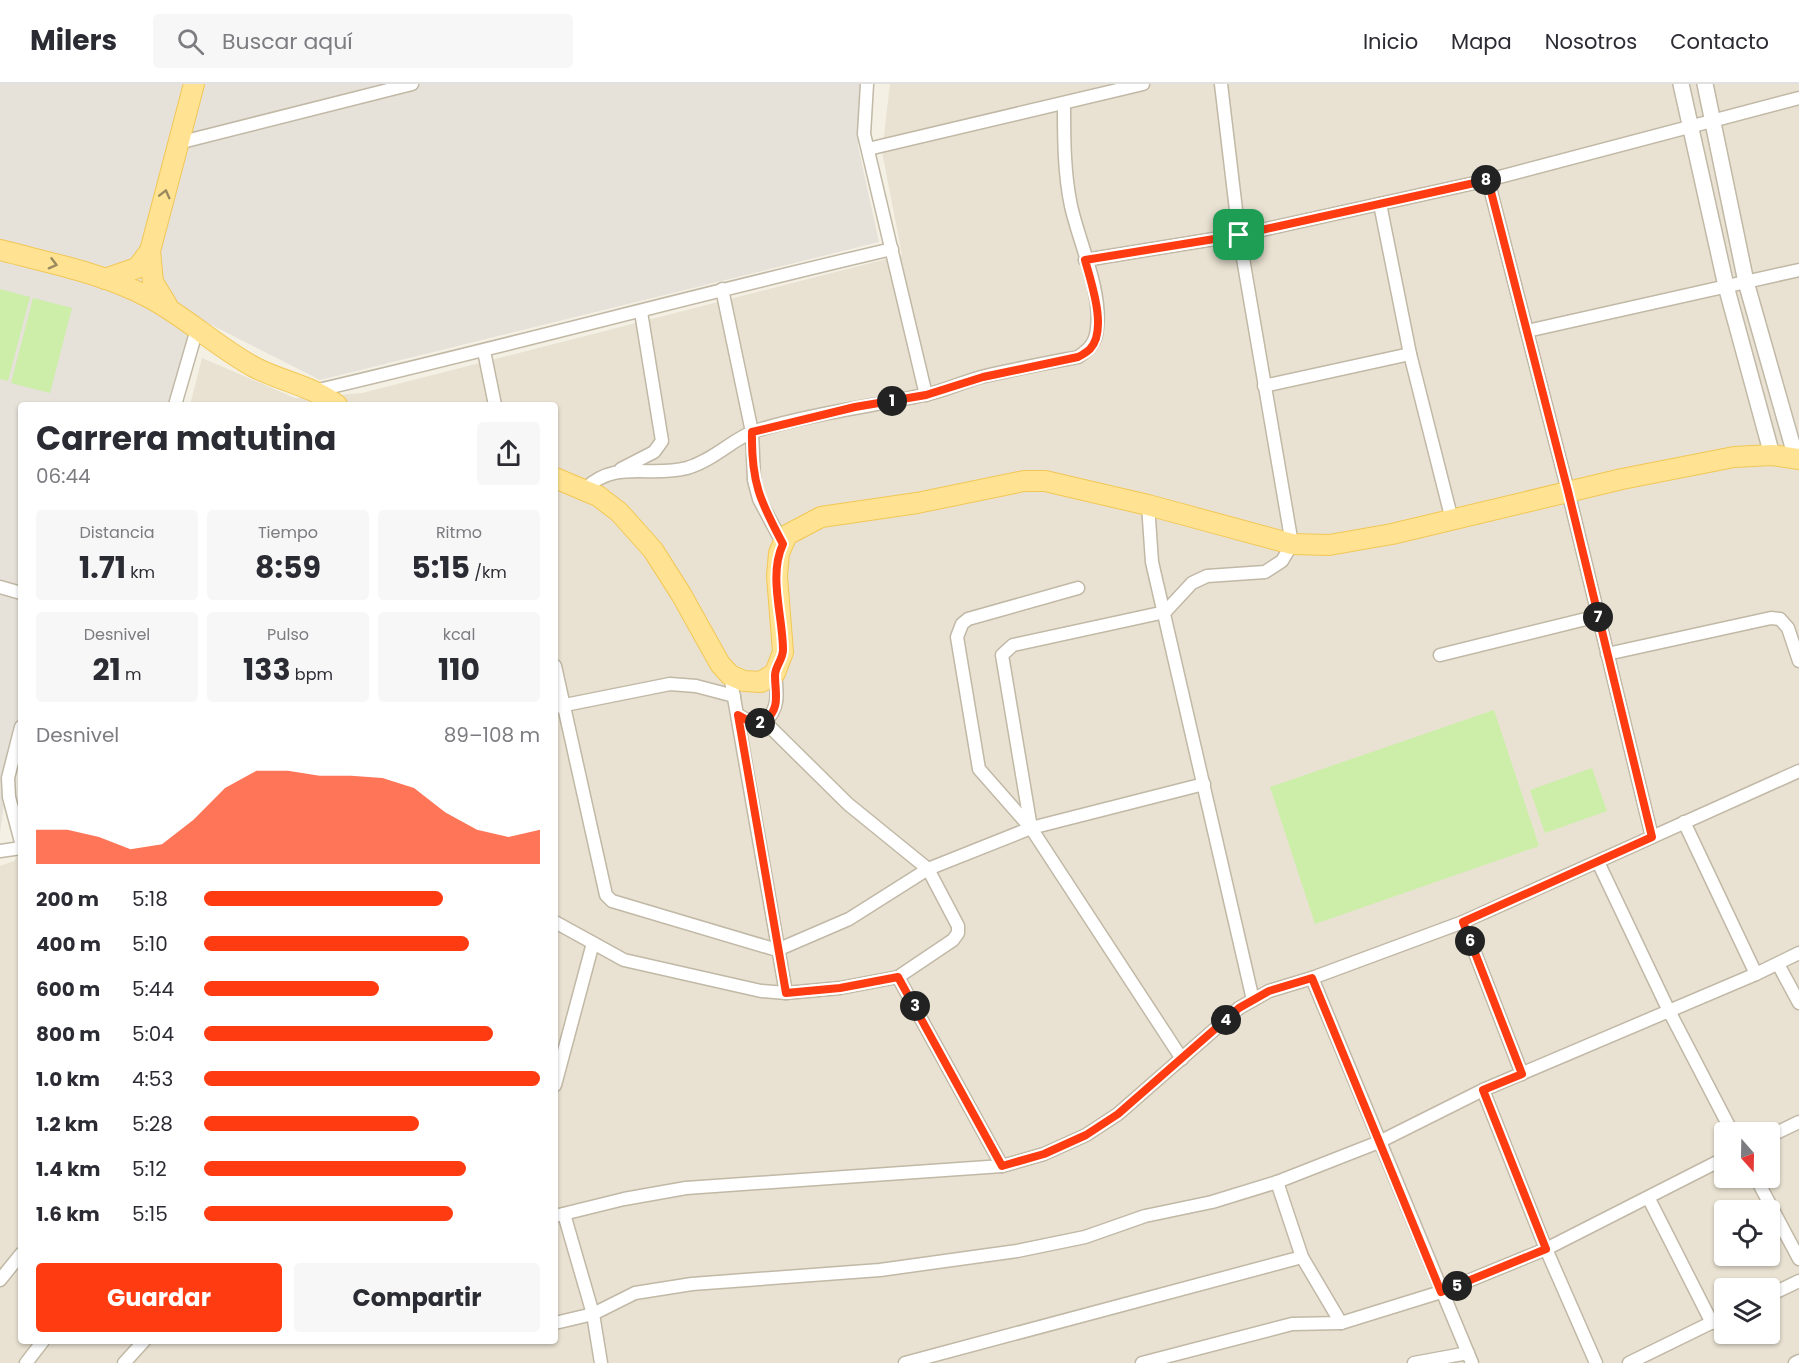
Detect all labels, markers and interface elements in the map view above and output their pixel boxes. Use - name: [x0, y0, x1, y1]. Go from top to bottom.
- search box: [153, 14, 573, 68]
- text: Milers: [30, 21, 117, 60]
- icon: search: [174, 25, 207, 58]
- text: Buscar aquí: [222, 26, 353, 57]
- text: Inicio: [1363, 27, 1418, 56]
- text: Mapa: [1451, 27, 1512, 56]
- text: Nosotros: [1545, 27, 1637, 56]
- text: Contacto: [1670, 27, 1769, 56]
- pin: 8: [1471, 165, 1501, 195]
- text: 8: [1481, 168, 1491, 191]
- one-way arrow: [157, 189, 170, 199]
- pin: [1213, 209, 1264, 260]
- icon: arrive: [1222, 218, 1255, 251]
- one-way arrow: [48, 257, 58, 270]
- pin: 1: [877, 386, 907, 416]
- text: 1: [889, 389, 895, 412]
- text: Carrera matutina: [36, 415, 336, 462]
- button: share: [477, 422, 540, 485]
- text: 06:44: [36, 462, 91, 490]
- text: Distancia: [80, 521, 154, 544]
- text: Tiempo: [258, 521, 318, 544]
- text: Ritmo: [436, 521, 482, 544]
- text: 1.71: [79, 546, 126, 589]
- text: 8:59: [255, 546, 321, 589]
- text: 5:15: [411, 546, 470, 589]
- text: km: [126, 561, 155, 584]
- text: /km: [470, 561, 507, 584]
- pin: 7: [1583, 602, 1613, 632]
- text: 7: [1594, 605, 1602, 628]
- text: Desnivel: [84, 623, 150, 646]
- text: Pulso: [267, 623, 309, 646]
- text: kcal: [443, 623, 475, 646]
- text: 21: [92, 648, 121, 691]
- text: 133: [243, 648, 291, 691]
- text: 110: [438, 648, 480, 691]
- text: m: [121, 663, 142, 686]
- text: bpm: [291, 663, 333, 686]
- pin: 2: [745, 708, 775, 738]
- text: 2: [755, 711, 765, 734]
- text: Desnivel: [36, 721, 119, 749]
- text: 89–108 m: [444, 721, 540, 749]
- text: 200 m: [36, 885, 99, 913]
- text: 5:18: [132, 885, 168, 913]
- pin: 6: [1455, 926, 1485, 956]
- text: 6: [1465, 929, 1475, 952]
- text: 400 m: [36, 930, 101, 958]
- text: 5:10: [132, 930, 168, 958]
- text: 600 m: [36, 975, 100, 1003]
- text: 5:44: [132, 975, 174, 1003]
- pin: 3: [900, 991, 930, 1021]
- text: 3: [910, 994, 920, 1017]
- pin: 4: [1211, 1005, 1241, 1035]
- text: 4: [1221, 1008, 1231, 1031]
- text: 800 m: [36, 1020, 100, 1048]
- text: 5:04: [132, 1020, 174, 1048]
- text: 1.0 km: [36, 1065, 100, 1093]
- text: 4:53: [132, 1065, 173, 1093]
- text: 1.2 km: [36, 1110, 98, 1138]
- text: 5:28: [132, 1110, 173, 1138]
- north arrow: [1714, 1122, 1780, 1188]
- map controls: [1714, 1122, 1780, 1344]
- text: 1.4 km: [36, 1155, 100, 1183]
- text: 5:12: [132, 1155, 167, 1183]
- text: 1.6 km: [36, 1200, 100, 1228]
- text: 5:15: [132, 1200, 168, 1228]
- button: locate: [1714, 1200, 1780, 1266]
- button: Guardar: [36, 1263, 282, 1332]
- button: Compartir: [294, 1263, 540, 1332]
- pin: 5: [1442, 1271, 1472, 1301]
- text: 5: [1452, 1274, 1462, 1297]
- button: layers: [1714, 1278, 1780, 1344]

